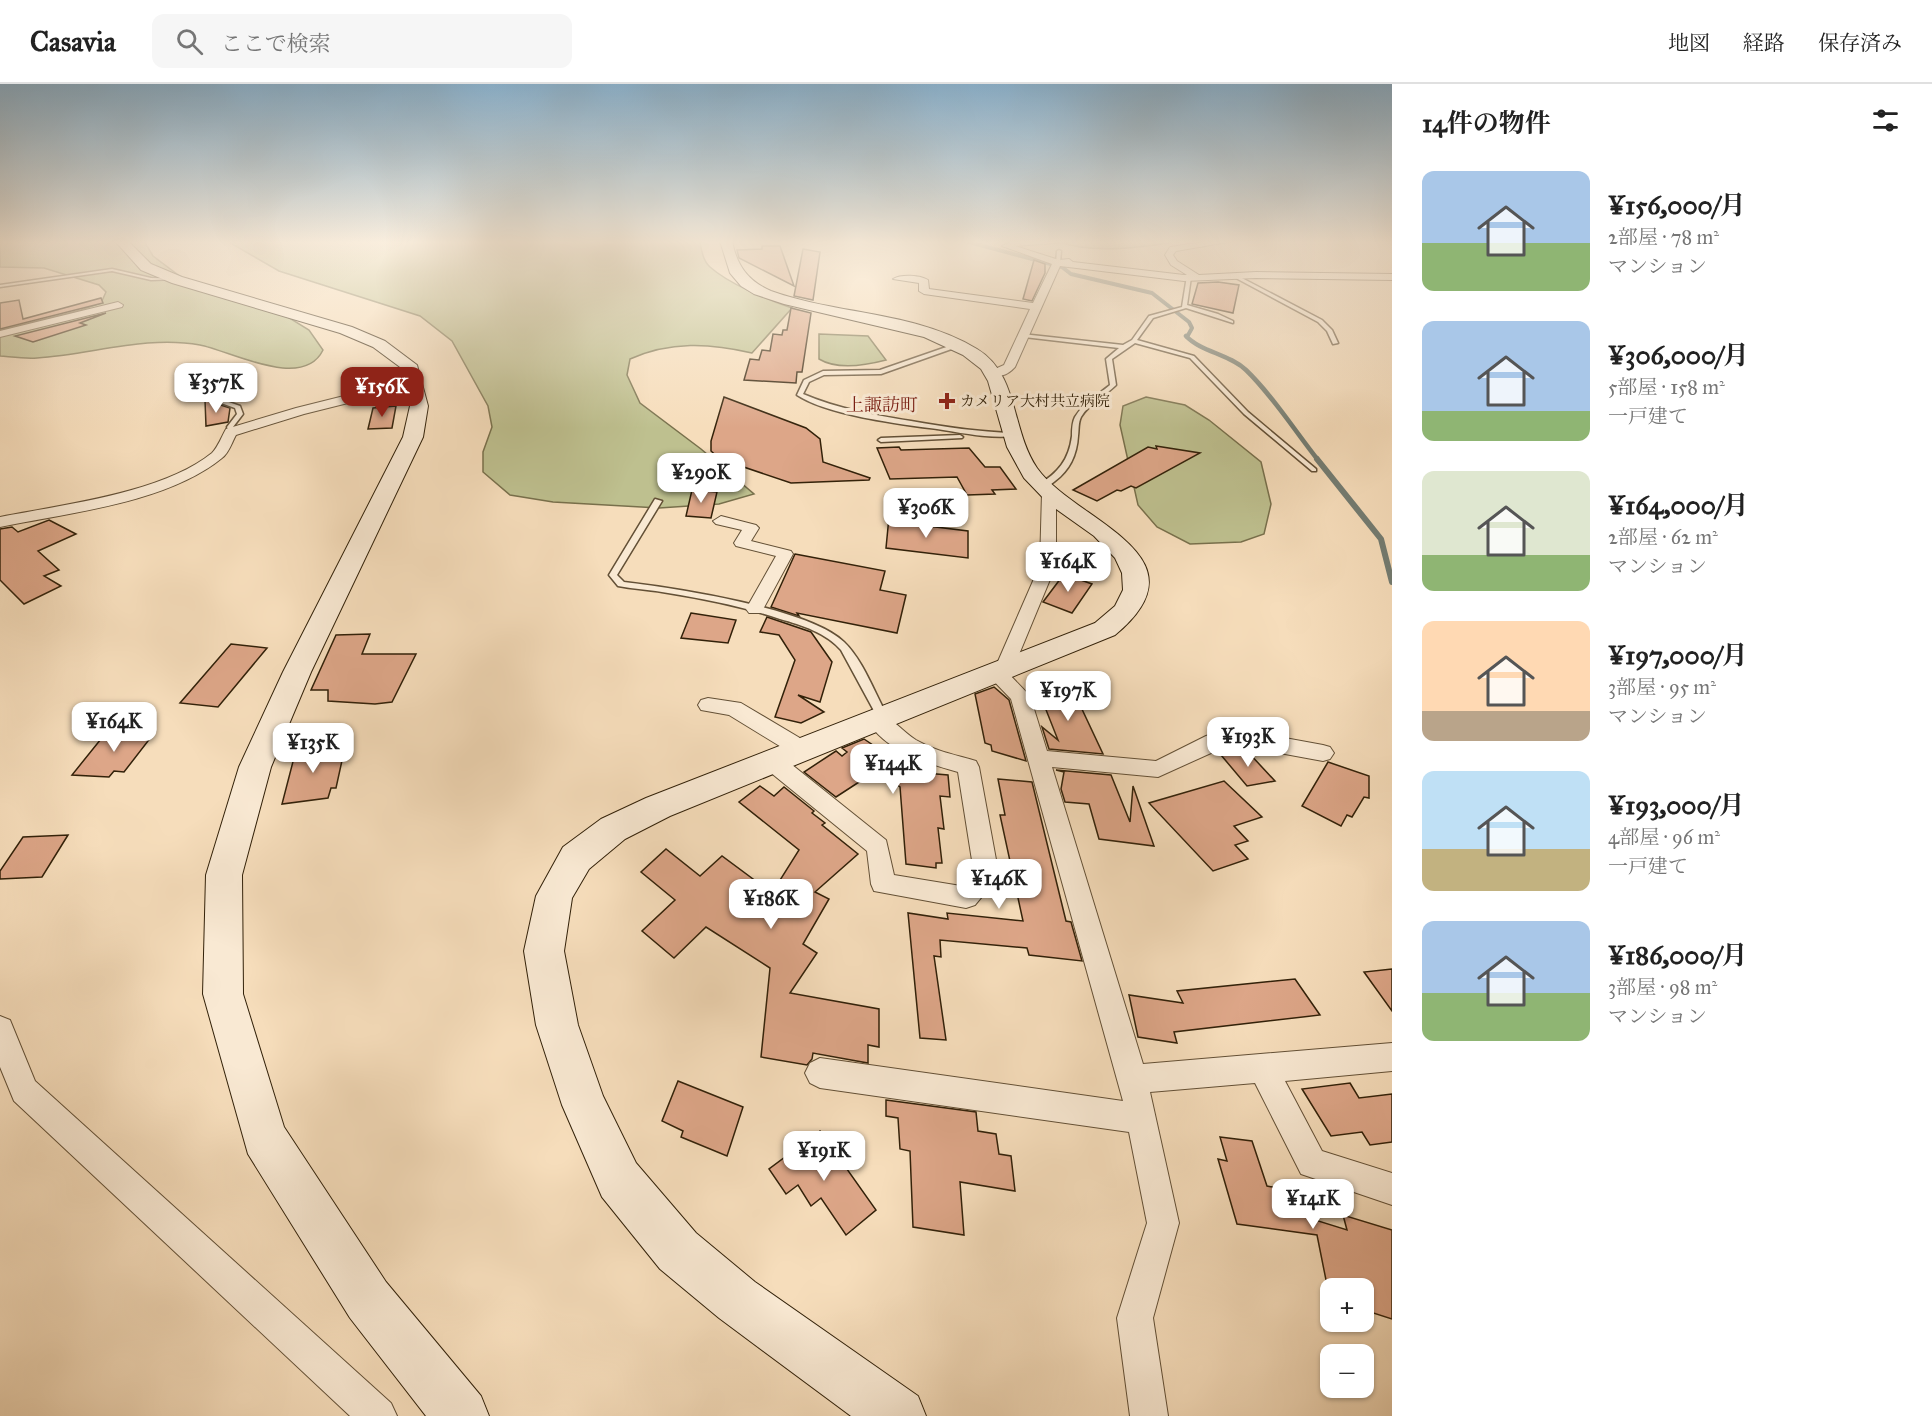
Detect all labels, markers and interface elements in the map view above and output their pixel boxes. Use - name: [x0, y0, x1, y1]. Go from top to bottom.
- search box: [152, 14, 572, 68]
- text: Casavia: [30, 24, 116, 59]
- icon: search: [173, 25, 206, 58]
- text: ここで検索: [221, 30, 331, 57]
- text: 地図: [1668, 30, 1710, 56]
- text: 経路: [1743, 30, 1785, 56]
- text: 保存済み: [1818, 30, 1902, 56]
- icon: filters: [1869, 104, 1902, 137]
- text: 14件の物件: [1422, 107, 1551, 139]
- text: ¥156,000/月: [1608, 189, 1746, 221]
- icon: home: [1470, 195, 1542, 267]
- text: 2部屋 · 78 m²: [1608, 225, 1719, 249]
- text: マンション: [1608, 254, 1707, 278]
- text: ¥306,000/月: [1608, 339, 1749, 371]
- icon: home: [1470, 345, 1542, 417]
- pin: ¥357K: [174, 363, 258, 414]
- pin: ¥156K: [340, 367, 424, 418]
- text: ¥357K: [188, 370, 244, 394]
- text: ¥156K: [355, 374, 409, 398]
- text: 5部屋 · 158 m²: [1608, 375, 1725, 399]
- marker: カメリア大村共立病院: [938, 392, 956, 410]
- place label: カメリア大村共立病院: [960, 392, 1110, 410]
- district label: 上諏訪町: [846, 394, 918, 416]
- text: 一戸建て: [1608, 404, 1688, 428]
- pin: ¥290K: [659, 453, 743, 504]
- text: ¥290K: [671, 460, 731, 484]
- pin: ¥306K: [884, 488, 968, 539]
- text: ¥164,000/月: [1608, 489, 1749, 521]
- text: ¥306K: [897, 495, 955, 519]
- icon: home: [1470, 495, 1542, 567]
- text: 2部屋 · 62 m²: [1608, 525, 1718, 549]
- pin: ¥164K: [1026, 542, 1110, 593]
- text: ¥164K: [1040, 549, 1096, 573]
- text: マンション: [1608, 554, 1707, 578]
- text: ¥197,000/月: [1608, 639, 1748, 671]
- icon: home: [1470, 645, 1542, 717]
- pin: ¥197K: [1026, 671, 1110, 722]
- text: 3部屋 · 95 m²: [1608, 675, 1716, 699]
- text: ¥197K: [1040, 678, 1096, 702]
- pin: ¥164K: [72, 702, 156, 753]
- text: マンション: [1608, 704, 1707, 728]
- text: ¥164K: [86, 709, 142, 733]
- pin: ¥193K: [1206, 717, 1290, 768]
- pin: ¥135K: [271, 723, 355, 774]
- text: ¥193K: [1221, 724, 1275, 748]
- text: ¥135K: [287, 730, 339, 754]
- pin: ¥144K: [851, 744, 935, 795]
- text: ¥144K: [864, 751, 922, 775]
- text: ¥193,000/月: [1608, 789, 1745, 821]
- icon: home: [1470, 795, 1542, 867]
- text: 4部屋 · 96 m²: [1608, 825, 1720, 849]
- text: 一戸建て: [1608, 854, 1688, 878]
- pin: ¥146K: [957, 859, 1041, 910]
- text: ¥146K: [971, 866, 1027, 890]
- pin: ¥186K: [729, 879, 813, 930]
- text: ¥186K: [743, 886, 799, 910]
- text: ¥186,000/月: [1608, 939, 1748, 971]
- icon: home: [1470, 945, 1542, 1017]
- text: 3部屋 · 98 m²: [1608, 975, 1717, 999]
- text: マンション: [1608, 1004, 1707, 1028]
- pin: ¥191K: [782, 1131, 866, 1182]
- text: ¥191K: [797, 1138, 851, 1162]
- pin: ¥141K: [1271, 1179, 1355, 1230]
- text: ¥141K: [1286, 1186, 1340, 1210]
- map controls: [1320, 1278, 1374, 1398]
- button: +: [1320, 1278, 1374, 1332]
- button: −: [1320, 1344, 1374, 1398]

